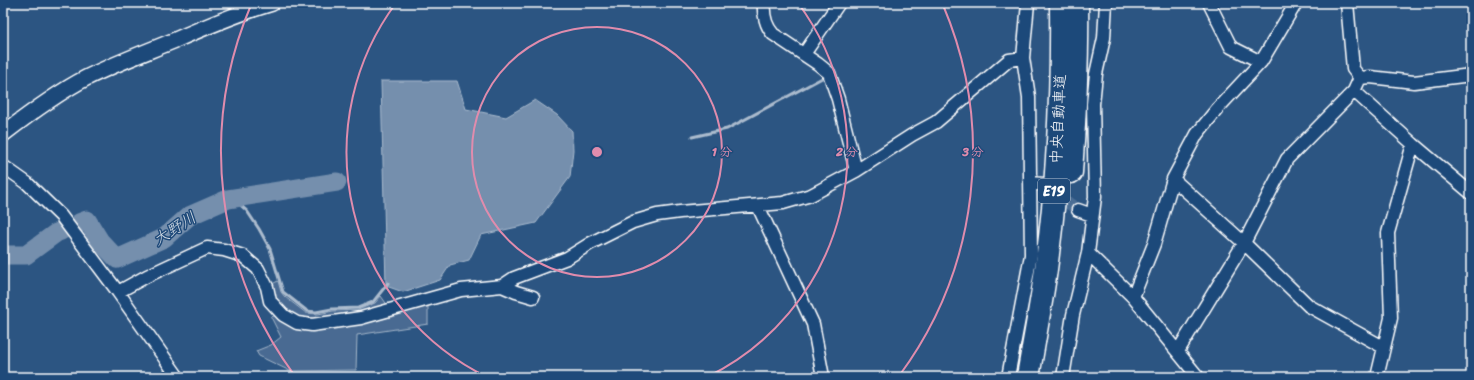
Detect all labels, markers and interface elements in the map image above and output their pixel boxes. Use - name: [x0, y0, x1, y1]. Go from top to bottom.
- street label: 中央自動車道: [1043, 73, 1073, 165]
- text: 1 分: [712, 141, 732, 163]
- text: 2 分: [835, 141, 858, 163]
- text: 3 分: [961, 141, 984, 163]
- centre of rings: [590, 145, 604, 159]
- road number: E19: [1038, 179, 1070, 203]
- water label: 大野川: [146, 203, 202, 254]

